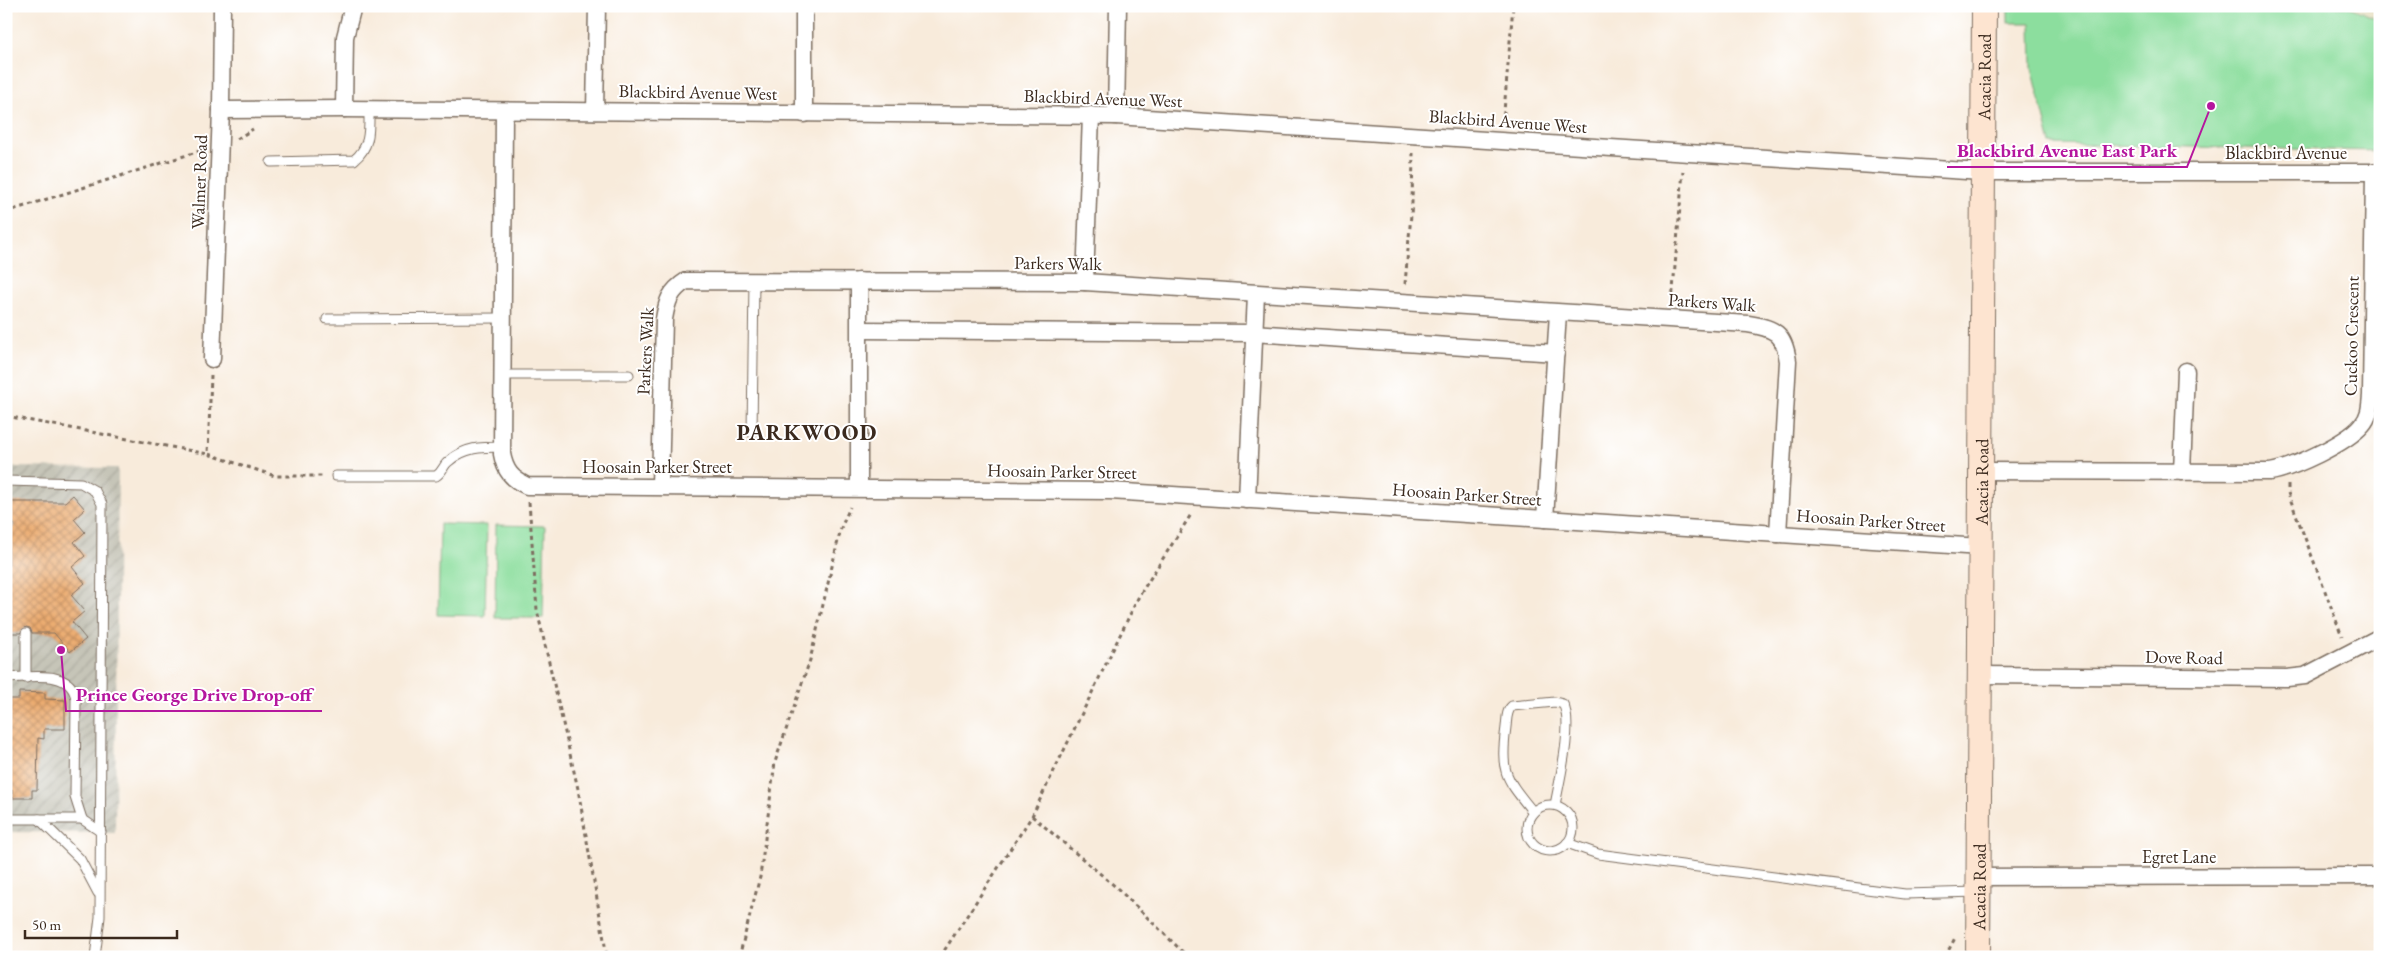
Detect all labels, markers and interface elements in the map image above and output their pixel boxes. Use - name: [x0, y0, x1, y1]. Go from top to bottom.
- street label: Acacia Road: [1972, 33, 1995, 122]
- street label: Blackbird Avenue West: [618, 79, 778, 105]
- street label: Blackbird Avenue West: [1023, 84, 1183, 112]
- street label: Blackbird Avenue West: [1428, 104, 1588, 138]
- street label: Walmer Road: [186, 133, 212, 230]
- callout: Blackbird Avenue East Park: [1947, 133, 2187, 167]
- text: Blackbird Avenue East Park: [1957, 138, 2178, 163]
- street label: Blackbird Avenue: [2225, 141, 2347, 164]
- street label: Parkers Walk: [1014, 251, 1103, 275]
- street label: Cuckoo Crescent: [2338, 275, 2364, 396]
- street label: Parkers Walk: [1667, 287, 1757, 317]
- street label: Parkers Walk: [631, 306, 659, 395]
- district label: PARKWOOD: [737, 418, 877, 447]
- street label: Acacia Road: [1969, 438, 1993, 527]
- street label: Hoosain Parker Street: [582, 455, 732, 478]
- street label: Hoosain Parker Street: [987, 458, 1137, 484]
- street label: Hoosain Parker Street: [1391, 477, 1543, 511]
- street label: Hoosain Parker Street: [1795, 503, 1947, 537]
- street label: Dove Road: [2145, 645, 2224, 669]
- callout: Prince George Drive Drop-off: [66, 677, 322, 711]
- text: Prince George Drive Drop-off: [76, 682, 315, 707]
- street label: Acacia Road: [1967, 843, 1990, 932]
- street label: Egret Lane: [2142, 845, 2216, 868]
- scale bar: [25, 908, 178, 940]
- text: 50 m: [32, 915, 61, 934]

